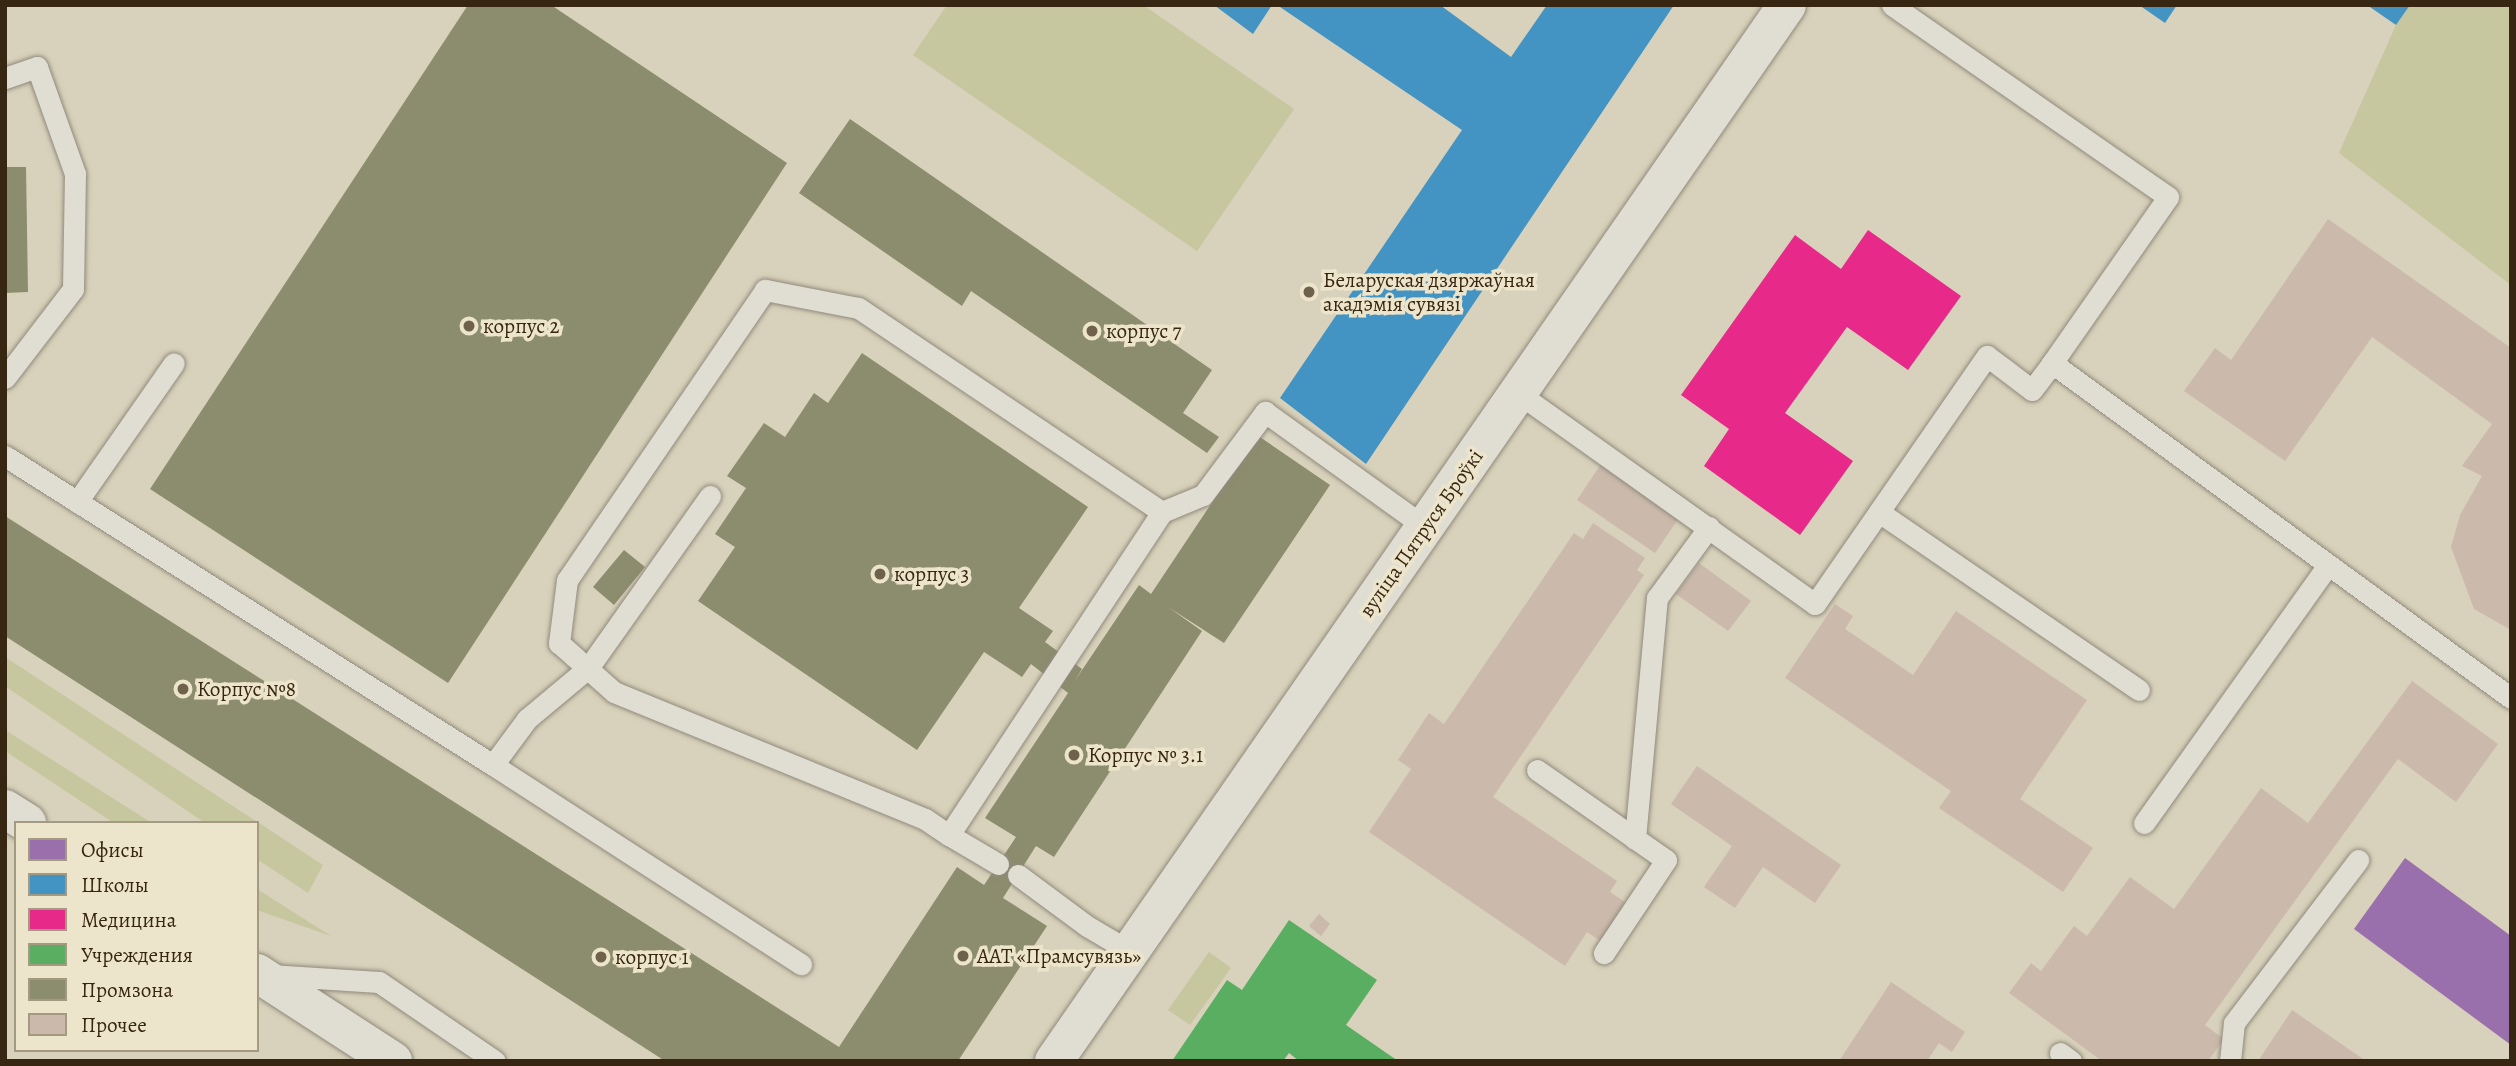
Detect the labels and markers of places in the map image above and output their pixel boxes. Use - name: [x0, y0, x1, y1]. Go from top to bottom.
- place label: Беларуская дзяржаўная акадэмія сувязі: [1323, 267, 1535, 317]
- marker: Беларуская дзяржаўная акадэмія сувязі: [1301, 284, 1317, 300]
- place label: корпус 2: [483, 313, 559, 339]
- marker: корпус 2: [461, 318, 477, 334]
- place label: корпус 7: [1106, 318, 1181, 344]
- marker: корпус 7: [1084, 323, 1100, 339]
- place label: корпус 3: [894, 561, 969, 587]
- marker: корпус 3: [872, 566, 888, 582]
- place label: Корпус №8: [197, 676, 296, 702]
- marker: Корпус №8: [175, 681, 191, 697]
- place label: Корпус № 3.1: [1088, 742, 1203, 768]
- marker: Корпус № 3.1: [1066, 747, 1082, 763]
- place label: ААТ «Прамсувязь»: [977, 943, 1141, 969]
- place label: корпус 1: [615, 944, 689, 970]
- marker: ААТ «Прамсувязь»: [955, 948, 971, 964]
- marker: корпус 1: [593, 949, 609, 965]

